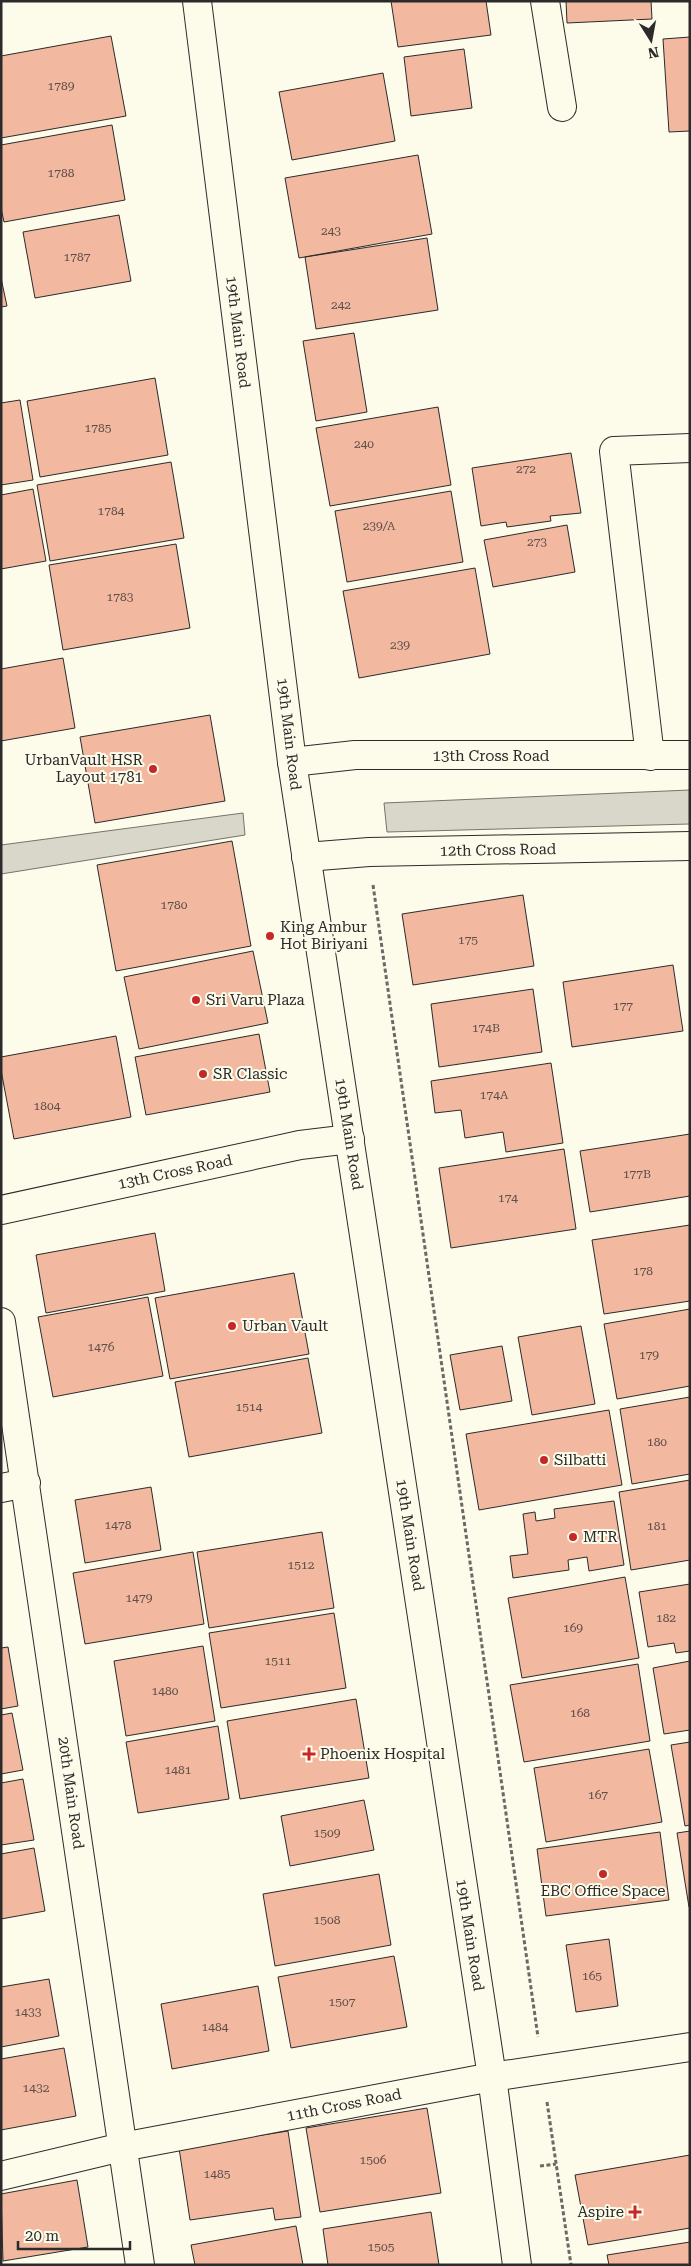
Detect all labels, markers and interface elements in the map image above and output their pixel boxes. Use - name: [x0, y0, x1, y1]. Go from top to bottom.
- north arrow: [626, 15, 676, 65]
- text: N: [646, 44, 660, 62]
- house number: 1789: [48, 79, 75, 93]
- house number: 1788: [48, 166, 75, 180]
- house number: 243: [321, 224, 341, 238]
- house number: 1787: [64, 250, 91, 264]
- street label: 19th Main Road: [222, 275, 254, 390]
- house number: 242: [331, 298, 351, 312]
- house number: 1785: [85, 421, 112, 435]
- house number: 240: [354, 437, 374, 451]
- house number: 272: [516, 462, 536, 476]
- house number: 1784: [98, 504, 125, 518]
- house number: 239/A: [363, 519, 396, 533]
- house number: 273: [527, 535, 547, 549]
- house number: 1783: [107, 590, 134, 604]
- house number: 239: [390, 638, 410, 652]
- street label: 19th Main Road: [273, 677, 305, 792]
- street label: 13th Cross Road: [433, 747, 550, 765]
- place label: UrbanVault HSR Layout 1781: [25, 751, 144, 786]
- marker: UrbanVault HSR Layout 1781: [147, 763, 159, 775]
- street label: 12th Cross Road: [439, 840, 557, 860]
- house number: 1780: [161, 898, 188, 912]
- place label: King Ambur Hot Biriyani: [280, 918, 368, 953]
- marker: King Ambur Hot Biriyani: [264, 930, 276, 942]
- house number: 175: [458, 933, 478, 947]
- place label: Sri Varu Plaza: [206, 991, 305, 1009]
- marker: Sri Varu Plaza: [190, 994, 202, 1006]
- house number: 177: [613, 999, 633, 1013]
- house number: 174B: [472, 1021, 500, 1035]
- place label: SR Classic: [213, 1065, 287, 1083]
- marker: SR Classic: [197, 1068, 209, 1080]
- street label: 19th Main Road: [331, 1077, 367, 1192]
- house number: 174A: [480, 1088, 509, 1102]
- house number: 1804: [34, 1099, 61, 1113]
- street label: 13th Cross Road: [116, 1151, 234, 1193]
- house number: 177B: [623, 1167, 651, 1181]
- house number: 174: [498, 1191, 518, 1205]
- house number: 178: [633, 1264, 653, 1278]
- place label: Urban Vault: [242, 1317, 329, 1335]
- marker: Urban Vault: [226, 1320, 238, 1332]
- house number: 1476: [88, 1340, 115, 1354]
- house number: 179: [639, 1348, 659, 1362]
- house number: 1514: [236, 1400, 263, 1414]
- house number: 180: [647, 1435, 667, 1449]
- place label: Silbatti: [554, 1451, 607, 1469]
- marker: Silbatti: [538, 1454, 550, 1466]
- street label: 19th Main Road: [392, 1478, 428, 1593]
- house number: 1478: [105, 1518, 132, 1532]
- house number: 181: [647, 1519, 667, 1533]
- place label: MTR: [583, 1528, 618, 1546]
- marker: MTR: [567, 1531, 579, 1543]
- house number: 1512: [288, 1558, 315, 1572]
- house number: 1479: [126, 1591, 153, 1605]
- house number: 182: [656, 1611, 676, 1625]
- house number: 169: [563, 1621, 583, 1635]
- house number: 1511: [265, 1654, 292, 1668]
- house number: 1480: [152, 1684, 179, 1698]
- house number: 168: [570, 1706, 590, 1720]
- street label: 20th Main Road: [54, 1736, 88, 1851]
- place label: Phoenix Hospital: [320, 1745, 445, 1763]
- marker: Phoenix Hospital: [302, 1747, 316, 1761]
- house number: 1481: [165, 1763, 192, 1777]
- house number: 167: [588, 1788, 608, 1802]
- house number: 1509: [314, 1826, 341, 1840]
- marker: EBC Office Space: [597, 1868, 609, 1880]
- street label: 19th Main Road: [452, 1878, 488, 1993]
- place label: EBC Office Space: [540, 1882, 666, 1900]
- house number: 1508: [314, 1913, 341, 1927]
- house number: 165: [582, 1969, 602, 1983]
- house number: 1507: [329, 1995, 356, 2009]
- house number: 1433: [15, 2005, 42, 2019]
- house number: 1484: [202, 2020, 229, 2034]
- house number: 1432: [23, 2081, 50, 2095]
- street label: 11th Cross Road: [285, 2085, 403, 2125]
- house number: 1506: [360, 2153, 387, 2167]
- house number: 1485: [204, 2167, 231, 2181]
- place label: Aspire: [577, 2203, 624, 2221]
- marker: Aspire: [628, 2205, 642, 2219]
- scale bar: [18, 2218, 130, 2250]
- text: 20 m: [25, 2227, 60, 2245]
- house number: 1505: [368, 2240, 395, 2254]

